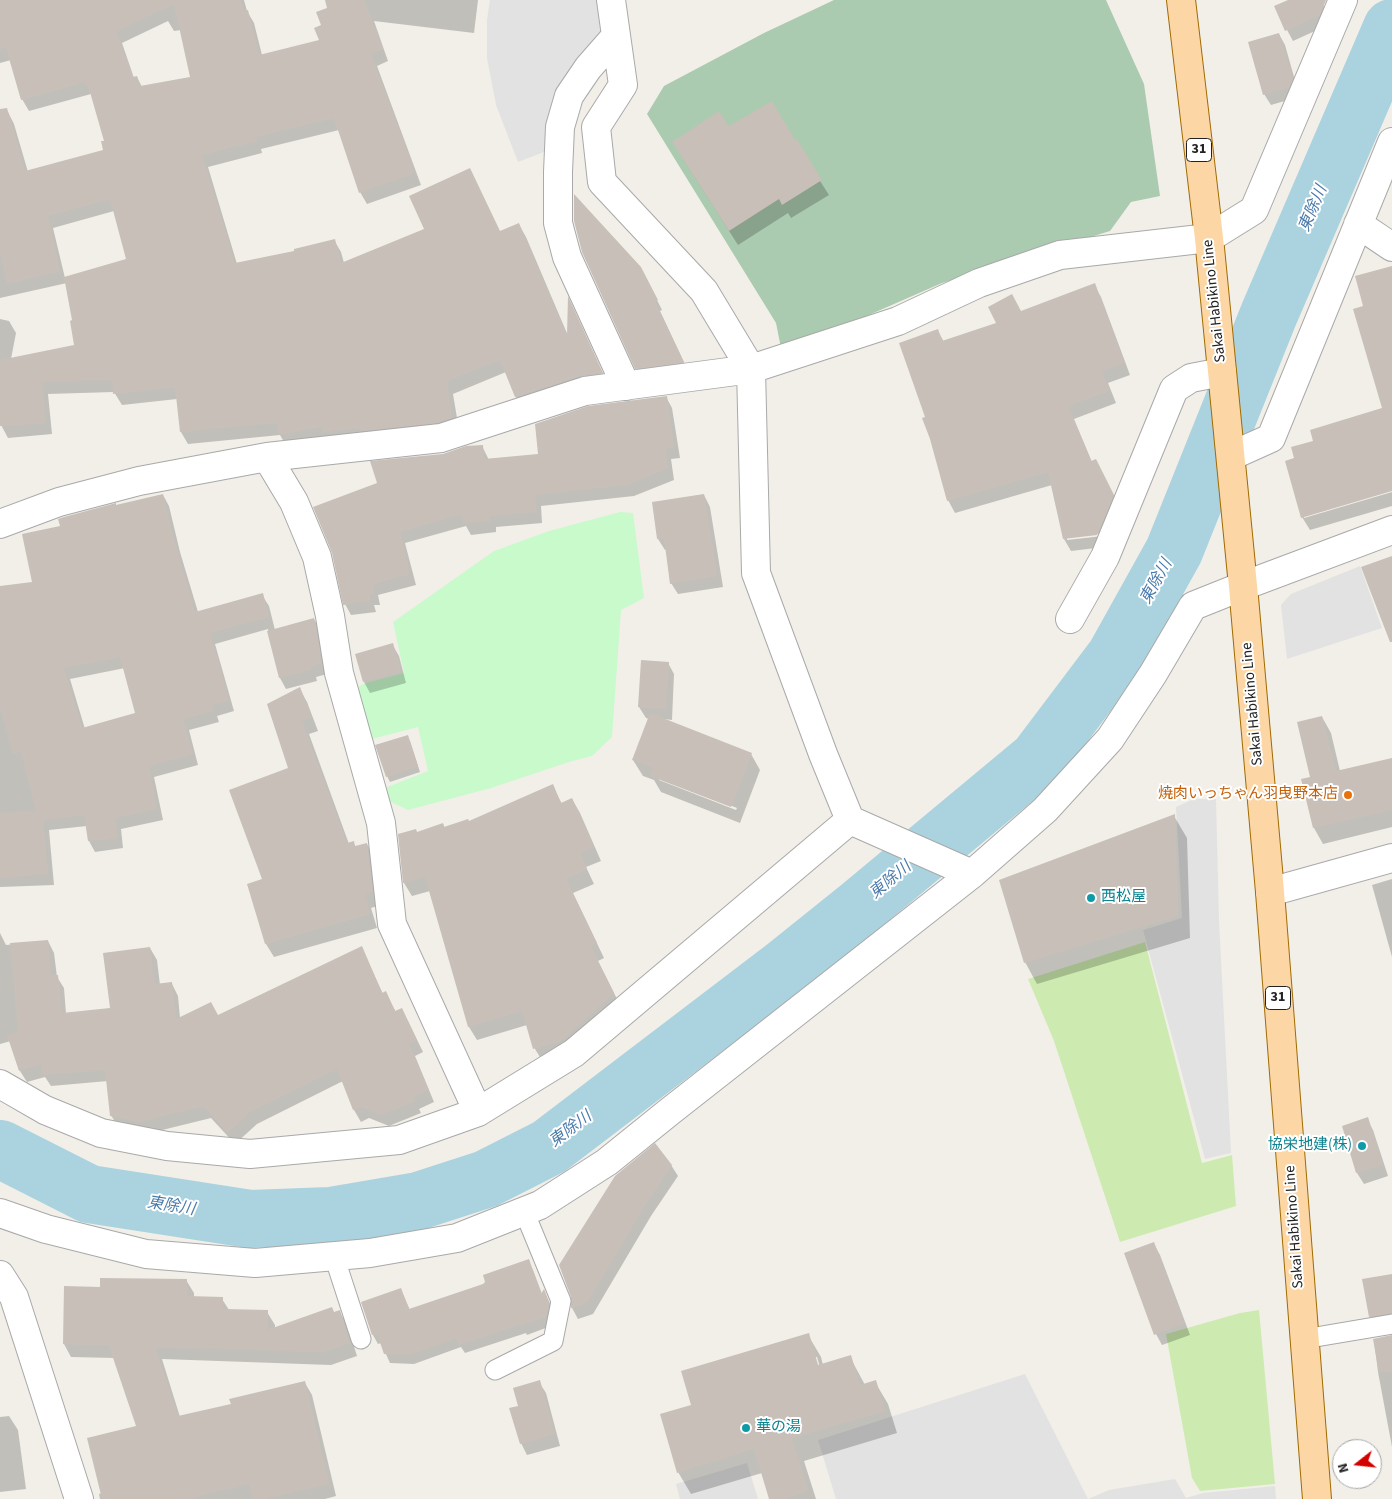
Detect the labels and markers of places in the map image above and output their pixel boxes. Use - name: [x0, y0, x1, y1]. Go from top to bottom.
- place label: 焼肉いっちゃん羽曳野本店: [1158, 786, 1338, 804]
- marker: 焼肉いっちゃん羽曳野本店: [1342, 789, 1354, 801]
- place label: 西松屋: [1101, 889, 1146, 907]
- marker: 西松屋: [1085, 892, 1097, 904]
- place label: 協栄地建(株): [1268, 1137, 1352, 1155]
- marker: 協栄地建(株): [1356, 1140, 1368, 1152]
- place label: 華の湯: [756, 1419, 801, 1437]
- marker: 華の湯: [740, 1422, 752, 1434]

